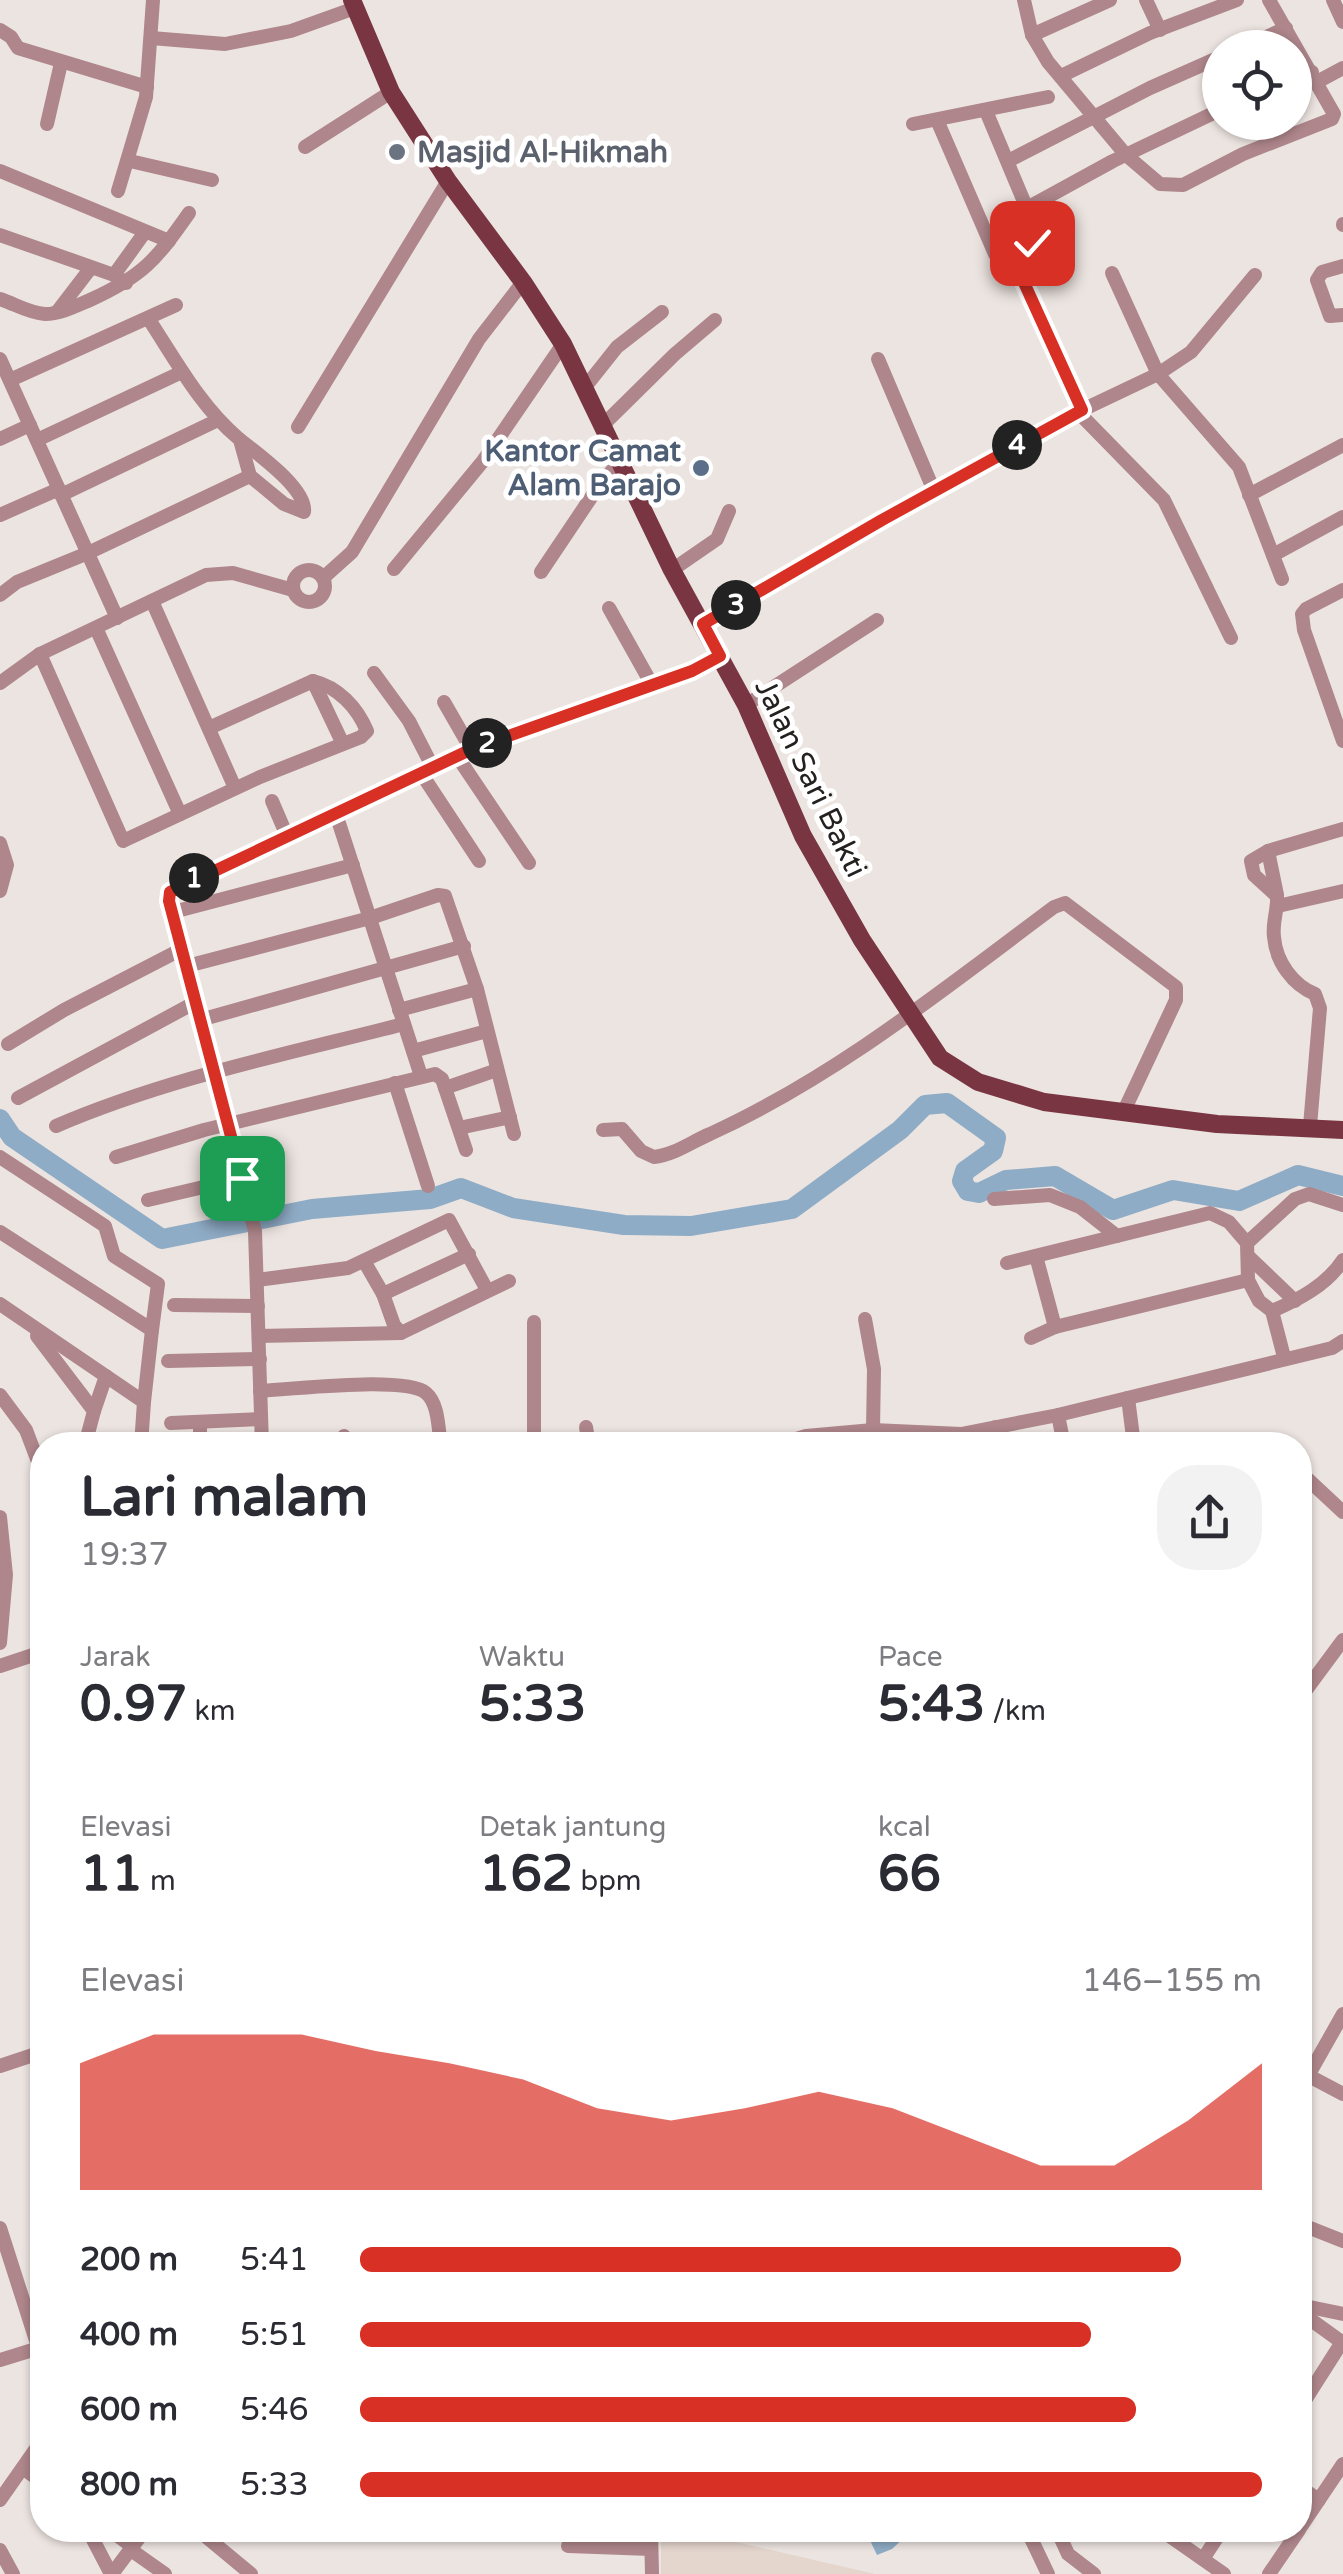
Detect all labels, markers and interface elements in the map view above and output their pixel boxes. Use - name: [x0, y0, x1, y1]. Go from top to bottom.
- map controls: [1202, 30, 1312, 140]
- button: locate: [1202, 30, 1312, 140]
- place label: Masjid Al-Hikmah: [417, 134, 668, 171]
- marker: Masjid Al-Hikmah: [386, 141, 408, 163]
- pin: [990, 201, 1075, 286]
- icon: check: [1005, 216, 1060, 271]
- pin: 4: [992, 420, 1042, 470]
- text: 4: [1008, 428, 1026, 462]
- place label: Kantor Camat Alam Barajo: [484, 433, 682, 504]
- marker: Kantor Camat Alam Barajo: [690, 457, 712, 479]
- pin: 3: [711, 580, 761, 630]
- text: 3: [727, 588, 745, 622]
- street label: Jalan Sari Bakti: [747, 673, 875, 884]
- pin: 2: [462, 718, 512, 768]
- text: 2: [478, 726, 496, 760]
- pin: 1: [169, 853, 219, 903]
- text: 1: [185, 861, 203, 895]
- pin: [200, 1136, 285, 1221]
- icon: arrive: [215, 1151, 270, 1206]
- text: Lari malam: [80, 1465, 368, 1531]
- button: share: [1157, 1465, 1262, 1570]
- text: 19:37: [80, 1536, 169, 1574]
- text: Jarak: [80, 1640, 151, 1674]
- text: Waktu: [479, 1640, 565, 1674]
- text: Pace: [878, 1640, 942, 1674]
- text: 0.97: [80, 1674, 187, 1734]
- text: 5:33: [479, 1674, 586, 1734]
- text: 5:43: [878, 1674, 985, 1734]
- text: km: [187, 1694, 235, 1728]
- text: /km: [985, 1694, 1046, 1728]
- text: Elevasi: [80, 1810, 171, 1844]
- text: Detak jantung: [479, 1810, 666, 1844]
- text: kcal: [878, 1810, 931, 1844]
- text: 11: [80, 1844, 143, 1904]
- text: 162: [479, 1844, 573, 1904]
- text: 66: [878, 1844, 941, 1904]
- text: m: [143, 1864, 176, 1898]
- text: bpm: [573, 1864, 642, 1898]
- text: Elevasi: [80, 1962, 184, 2000]
- text: 146–155 m: [1082, 1962, 1262, 2000]
- text: 200 m: [80, 2241, 178, 2279]
- text: 5:41: [240, 2241, 309, 2279]
- text: 400 m: [80, 2316, 178, 2354]
- text: 5:51: [240, 2316, 309, 2354]
- text: 600 m: [80, 2391, 178, 2429]
- text: 5:46: [240, 2391, 309, 2429]
- text: 800 m: [80, 2466, 178, 2504]
- text: 5:33: [240, 2466, 309, 2504]

